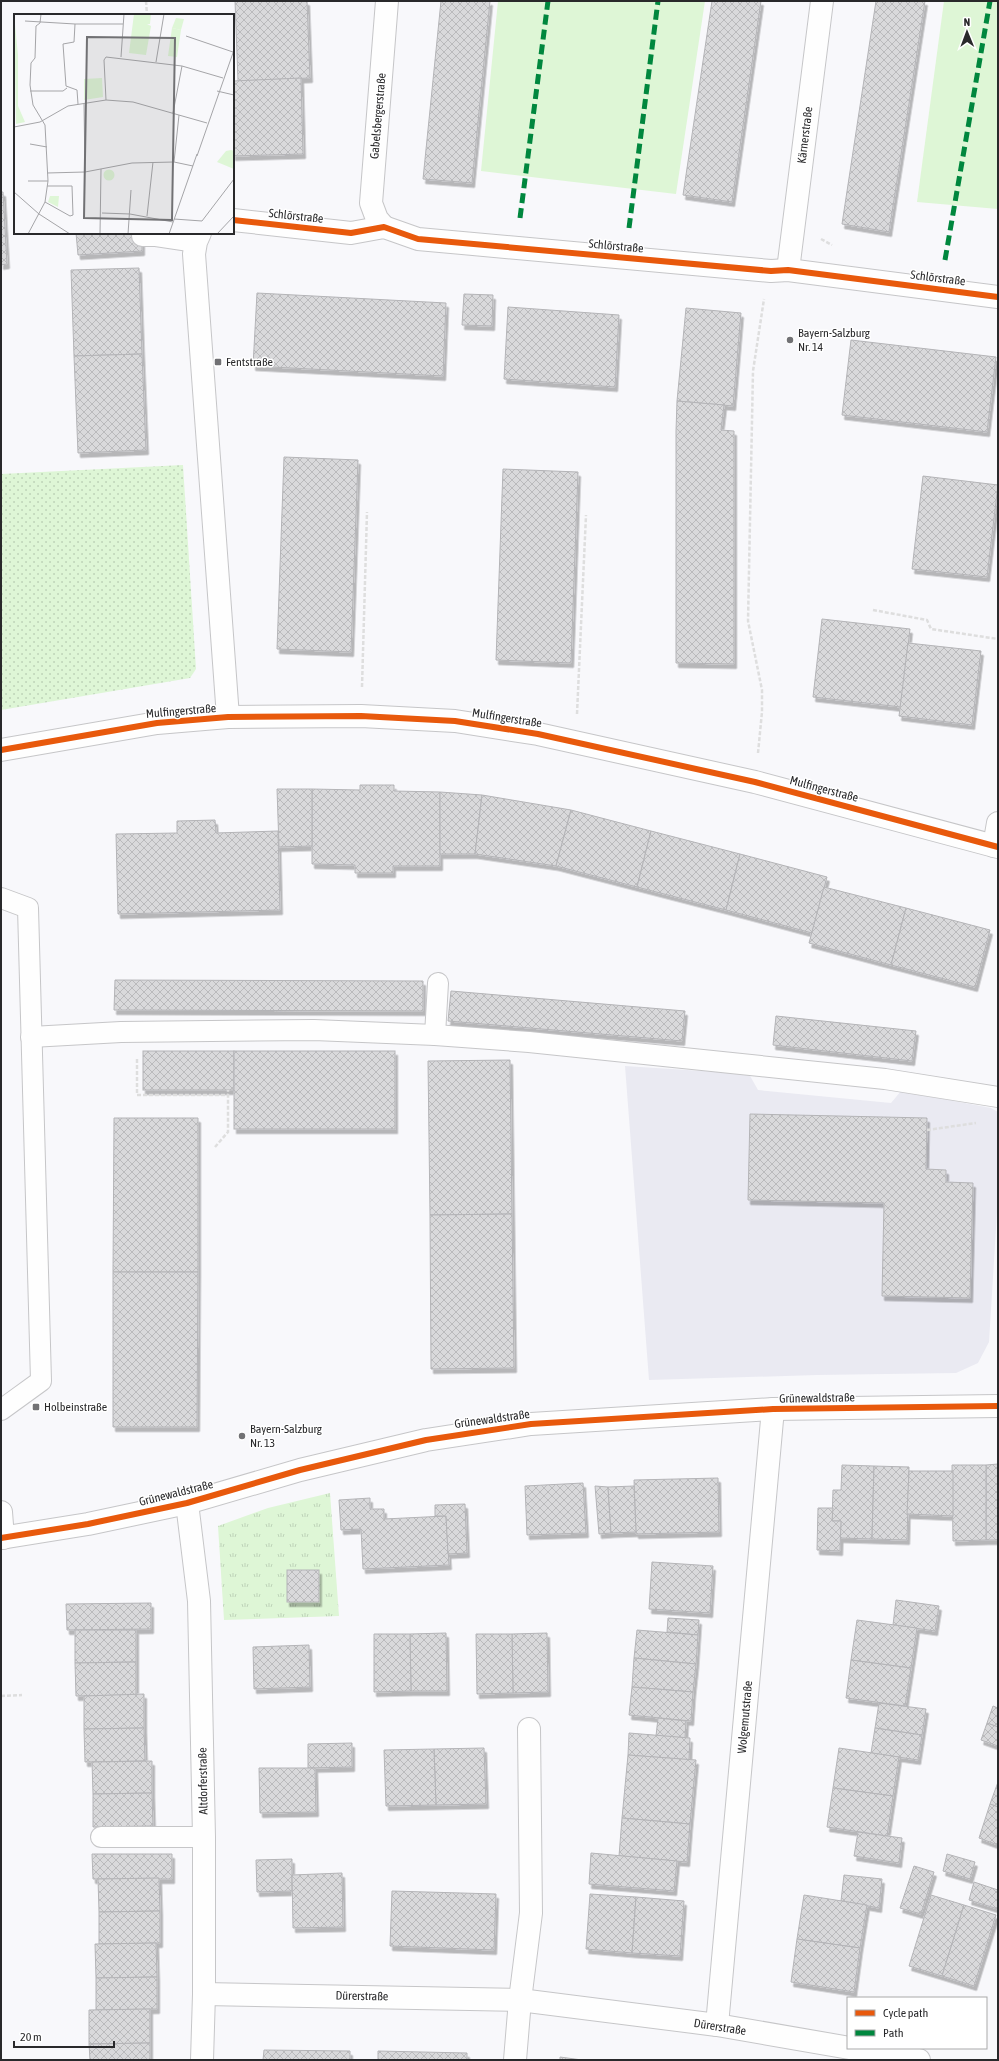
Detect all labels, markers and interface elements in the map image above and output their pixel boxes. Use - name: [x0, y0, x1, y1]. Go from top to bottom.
- north arrow: [947, 12, 987, 52]
- inset map: [14, 14, 234, 234]
- text: N: [963, 16, 970, 28]
- street label: Gabelsbergerstraße: [367, 72, 389, 160]
- street label: Kärnerstraße: [795, 106, 815, 164]
- street label: Schlörstraße: [268, 206, 324, 226]
- street label: Schlörstraße: [588, 237, 644, 255]
- street label: Schlörstraße: [910, 268, 966, 288]
- place label: Bayern-Salzburg Nr. 14: [798, 326, 871, 354]
- marker: Bayern-Salzburg Nr. 14: [785, 335, 795, 345]
- place label: Fentstraße: [226, 355, 273, 369]
- marker: Fentstraße: [213, 357, 223, 367]
- street label: Mulfingerstraße: [145, 701, 217, 721]
- street label: Mulfingerstraße: [471, 706, 543, 730]
- street label: Mulfingerstraße: [788, 773, 860, 805]
- street label: Grünewaldstraße: [779, 1390, 855, 1406]
- place label: Holbeinstraße: [44, 1400, 107, 1414]
- marker: Holbeinstraße: [31, 1402, 41, 1412]
- street label: Grünewaldstraße: [453, 1407, 531, 1431]
- place label: Bayern-Salzburg Nr. 13: [250, 1422, 323, 1450]
- marker: Bayern-Salzburg Nr. 13: [237, 1431, 247, 1441]
- street label: Grünewaldstraße: [137, 1477, 215, 1509]
- street label: Wolgemutstraße: [735, 1680, 755, 1754]
- street label: Altdorferstraße: [195, 1747, 211, 1815]
- street label: Dürerstraße: [336, 1989, 388, 2003]
- legend: [847, 1997, 987, 2049]
- text: Cycle path: [883, 2006, 928, 2020]
- street label: Dürerstraße: [693, 2016, 747, 2038]
- scale bar: [14, 2023, 114, 2049]
- text: Path: [883, 2026, 904, 2040]
- text: 20 m: [20, 2030, 42, 2044]

